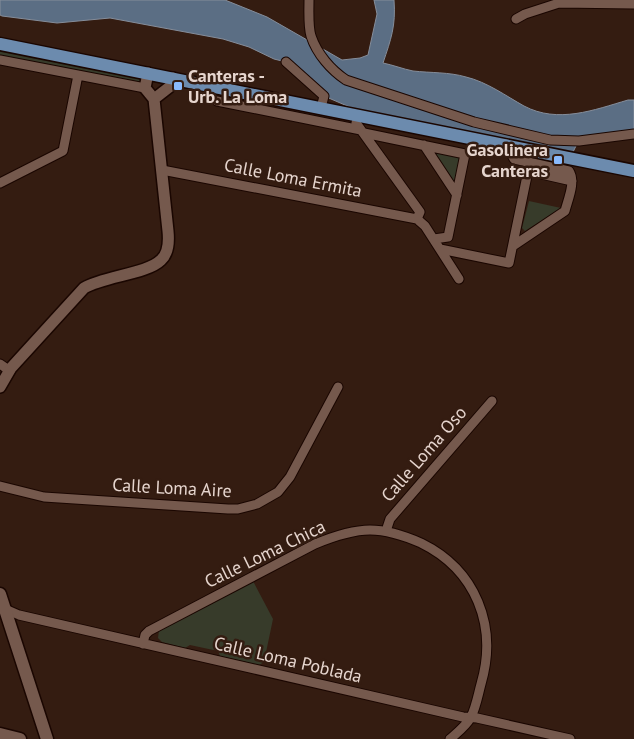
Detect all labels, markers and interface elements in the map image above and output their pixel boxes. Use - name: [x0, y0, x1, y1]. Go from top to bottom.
- place label: Canteras - Urb. La Loma: [188, 64, 287, 108]
- marker: Canteras - Urb. La Loma: [172, 80, 184, 92]
- place label: Gasolinera Canteras: [467, 138, 548, 182]
- street label: Calle Loma Ermita: [222, 153, 364, 202]
- marker: Gasolinera Canteras: [552, 154, 564, 166]
- street label: Calle Loma Oso: [376, 401, 471, 506]
- street label: Calle Loma Aire: [112, 473, 232, 502]
- street label: Calle Loma Chica: [201, 514, 329, 593]
- street label: Calle Loma Poblada: [212, 631, 364, 688]

